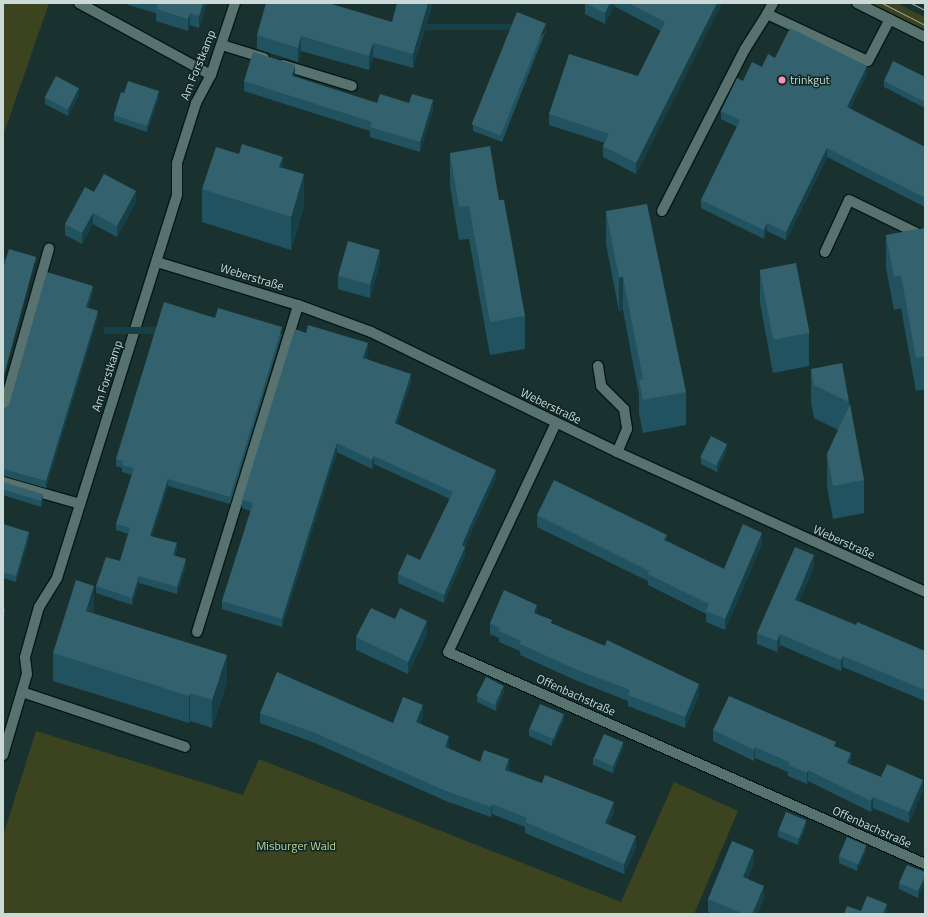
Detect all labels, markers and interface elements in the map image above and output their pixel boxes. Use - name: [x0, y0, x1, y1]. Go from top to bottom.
- street label: Am Forstkamp: [177, 28, 219, 102]
- place label: trinkgut: [790, 73, 830, 87]
- marker: trinkgut: [777, 75, 787, 85]
- street label: Weberstraße: [218, 260, 286, 294]
- street label: Am Forstkamp: [89, 338, 125, 414]
- street label: Weberstraße: [518, 385, 584, 427]
- street label: Weberstraße: [811, 522, 877, 562]
- street label: Offenbachstraße: [534, 671, 618, 719]
- street label: Offenbachstraße: [830, 803, 914, 851]
- park label: Misburger Wald: [256, 839, 336, 853]

